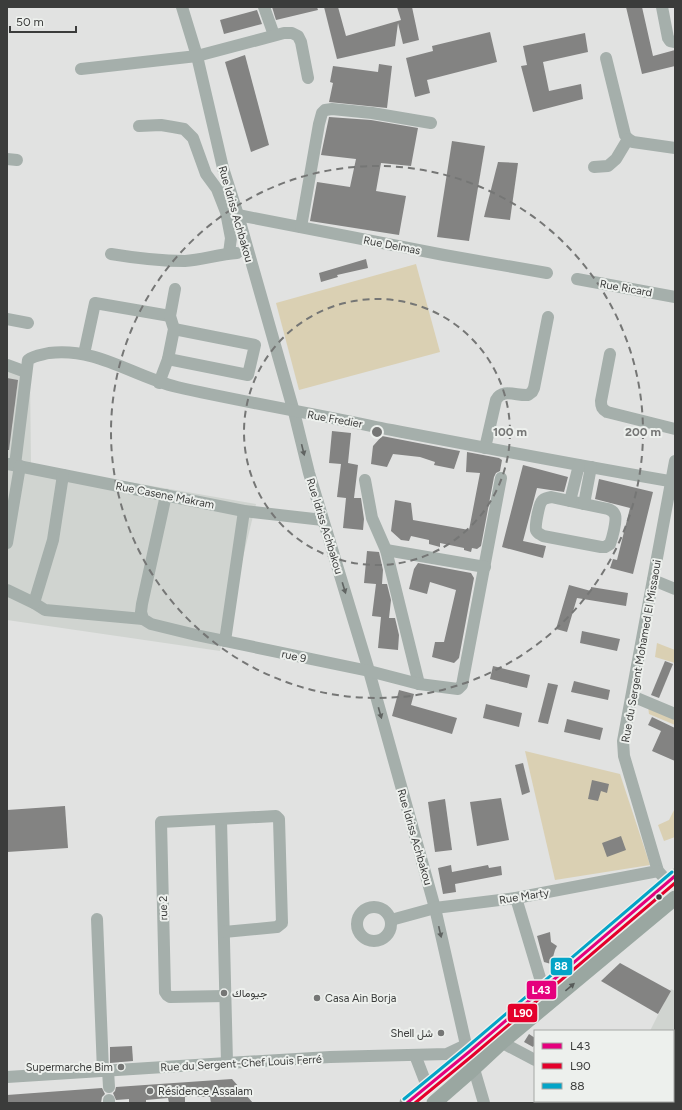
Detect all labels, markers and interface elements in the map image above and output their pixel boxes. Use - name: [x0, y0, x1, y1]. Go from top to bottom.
- scale bar: [10, 8, 76, 34]
- text: 50 m: [16, 15, 44, 29]
- street label: Rue Idriss Achbakou: [216, 164, 256, 264]
- street label: Rue Delmas: [362, 234, 422, 257]
- street label: Rue Ricard: [599, 277, 653, 299]
- street label: Rue Fredier: [306, 408, 364, 431]
- centre of rings: [370, 425, 384, 439]
- text: 100 m: [493, 425, 527, 439]
- text: 200 m: [625, 425, 661, 439]
- one-way arrow: [301, 443, 307, 456]
- street label: Rue Idriss Achbakou: [304, 477, 345, 576]
- street label: Rue Casene Makram: [114, 480, 215, 511]
- street label: Rue du Sergent Mohamed El Missaoui: [619, 559, 664, 744]
- one-way arrow: [341, 582, 347, 594]
- street label: rue 9: [280, 648, 307, 665]
- one-way arrow: [377, 707, 383, 719]
- street label: Rue Idriss Achbakou: [395, 787, 435, 887]
- street label: Rue Marty: [498, 886, 550, 907]
- unlabelled marker: [654, 892, 664, 902]
- street label: rue 2: [157, 896, 170, 920]
- one-way arrow: [438, 926, 444, 939]
- line badge: 88: [550, 957, 573, 976]
- text: 88: [554, 960, 568, 973]
- line badge: L43: [526, 980, 557, 1000]
- one-way arrow: [564, 982, 575, 991]
- text: L43: [532, 984, 551, 997]
- place label: جيوماك: [232, 987, 267, 1000]
- marker: جيوماك: [219, 988, 229, 998]
- place label: Casa Ain Borja: [325, 992, 396, 1005]
- marker: Casa Ain Borja: [312, 993, 322, 1003]
- line badge: L90: [507, 1003, 538, 1023]
- text: L90: [513, 1007, 533, 1020]
- place label: Shell شل: [390, 1027, 433, 1040]
- marker: Shell شل: [436, 1028, 446, 1038]
- legend: [534, 1030, 674, 1102]
- text: L43: [570, 1039, 590, 1053]
- street label: Rue du Sergent-Chef Louis Ferré: [160, 1053, 322, 1074]
- text: L90: [570, 1059, 591, 1073]
- place label: Supermarche Bim: [26, 1061, 113, 1074]
- marker: Supermarche Bim: [116, 1062, 126, 1072]
- text: 88: [570, 1079, 585, 1093]
- place label: Résidence Assalam: [158, 1085, 253, 1098]
- marker: Résidence Assalam: [145, 1086, 155, 1096]

